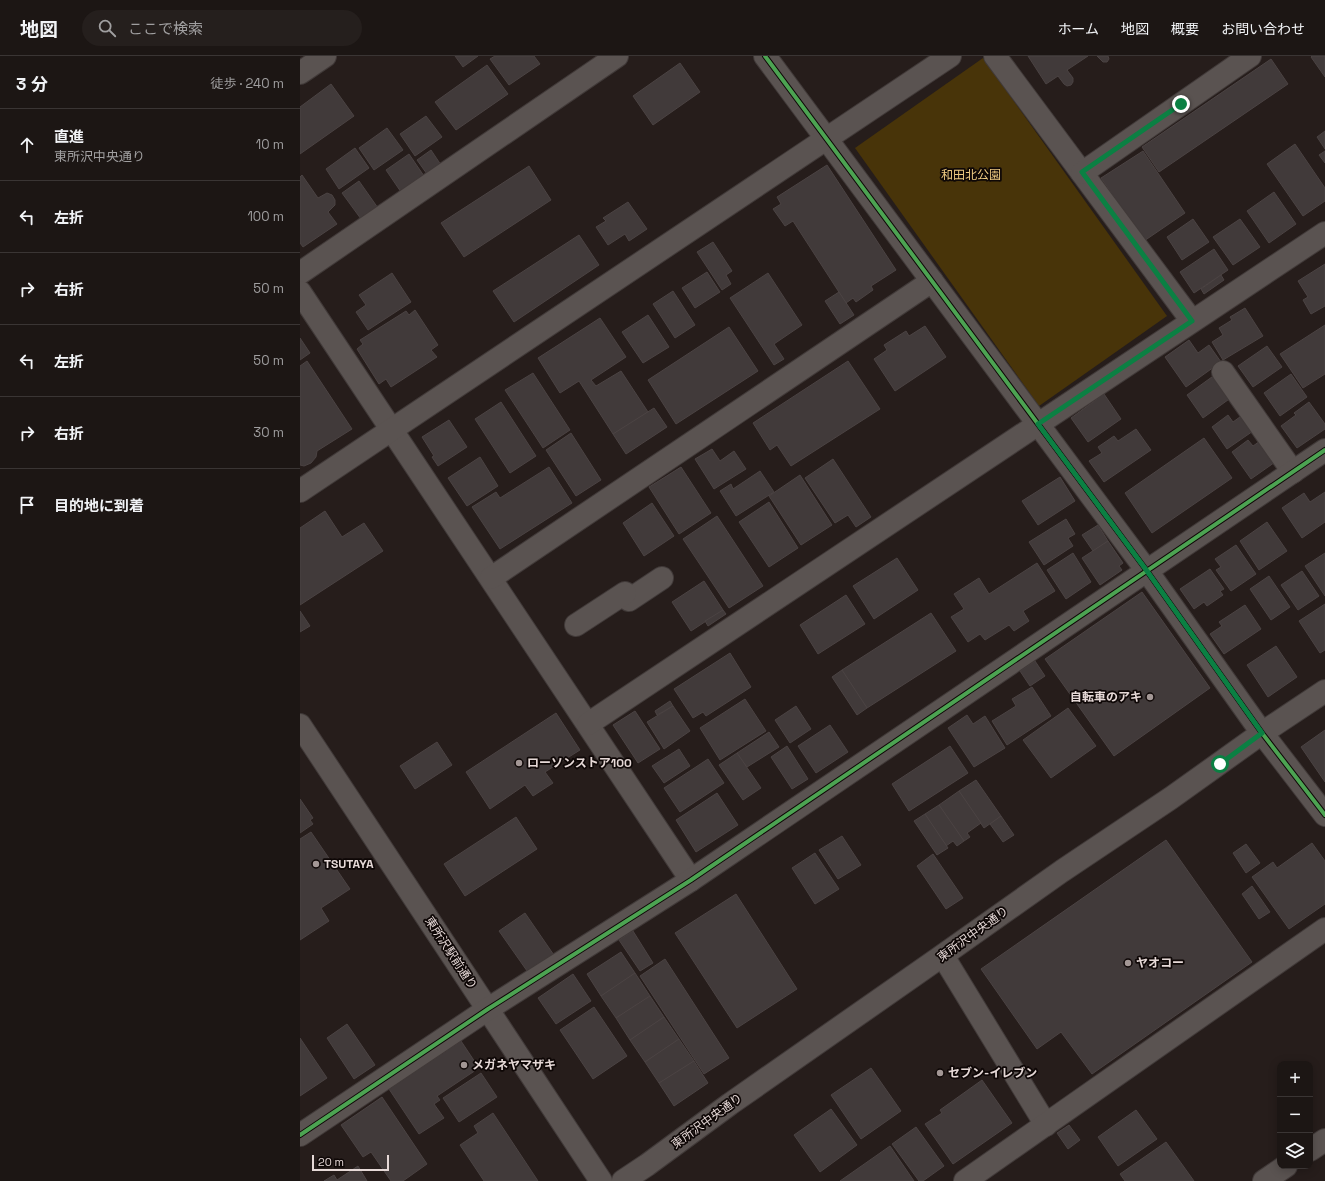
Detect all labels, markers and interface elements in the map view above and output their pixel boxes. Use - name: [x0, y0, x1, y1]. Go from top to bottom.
- search box: [82, 10, 362, 46]
- text: 地図: [20, 17, 58, 42]
- icon: search: [96, 17, 118, 39]
- text: ここで検索: [128, 19, 203, 38]
- text: ホーム: [1057, 20, 1099, 38]
- text: 地図: [1121, 20, 1149, 38]
- text: 概要: [1171, 20, 1199, 38]
- text: お問い合わせ: [1221, 20, 1305, 38]
- text: 3 分: [16, 73, 48, 95]
- text: 徒歩 · 240 m: [210, 75, 284, 92]
- route end: [1172, 95, 1190, 113]
- text: 直進: [54, 127, 84, 146]
- icon: ahead: [16, 134, 38, 156]
- text: 10 m: [256, 136, 284, 153]
- text: 東所沢中央通り: [54, 148, 145, 165]
- park label: 和田北公園: [941, 167, 1001, 183]
- icon: left: [16, 206, 38, 228]
- text: 左折: [54, 208, 84, 227]
- text: 100 m: [247, 208, 284, 225]
- icon: right: [16, 278, 38, 300]
- text: 右折: [54, 280, 84, 299]
- text: 50 m: [253, 280, 284, 297]
- icon: left: [16, 350, 38, 372]
- text: 左折: [54, 352, 84, 371]
- text: 50 m: [253, 352, 284, 369]
- icon: right: [16, 422, 38, 444]
- text: 右折: [54, 424, 84, 443]
- text: 30 m: [253, 424, 284, 441]
- icon: arrive: [16, 494, 38, 516]
- text: 目的地に到着: [54, 496, 144, 515]
- place label: 自転車のアキ: [1070, 689, 1142, 705]
- marker: 自転車のアキ: [1145, 692, 1155, 702]
- place label: ローソンストア100: [527, 755, 632, 771]
- route start: [1211, 755, 1229, 773]
- marker: ローソンストア100: [514, 758, 524, 768]
- place label: TSUTAYA: [324, 856, 374, 872]
- marker: TSUTAYA: [311, 859, 321, 869]
- street label: 東所沢中央通り: [934, 903, 1012, 965]
- street label: 東所沢駅前通り: [421, 913, 481, 993]
- place label: ヤオコー: [1136, 955, 1184, 971]
- marker: ヤオコー: [1123, 958, 1133, 968]
- place label: メガネヤマザキ: [472, 1057, 556, 1073]
- marker: メガネヤマザキ: [459, 1060, 469, 1070]
- map controls: [1277, 1061, 1313, 1169]
- button: +: [1277, 1061, 1313, 1097]
- place label: セブン-イレブン: [948, 1065, 1037, 1081]
- marker: セブン-イレブン: [935, 1068, 945, 1078]
- street label: 東所沢中央通り: [668, 1090, 746, 1152]
- button: −: [1277, 1097, 1313, 1133]
- button: layers: [1277, 1133, 1313, 1169]
- scale bar: [312, 1153, 389, 1172]
- text: 20 m: [318, 1155, 344, 1169]

